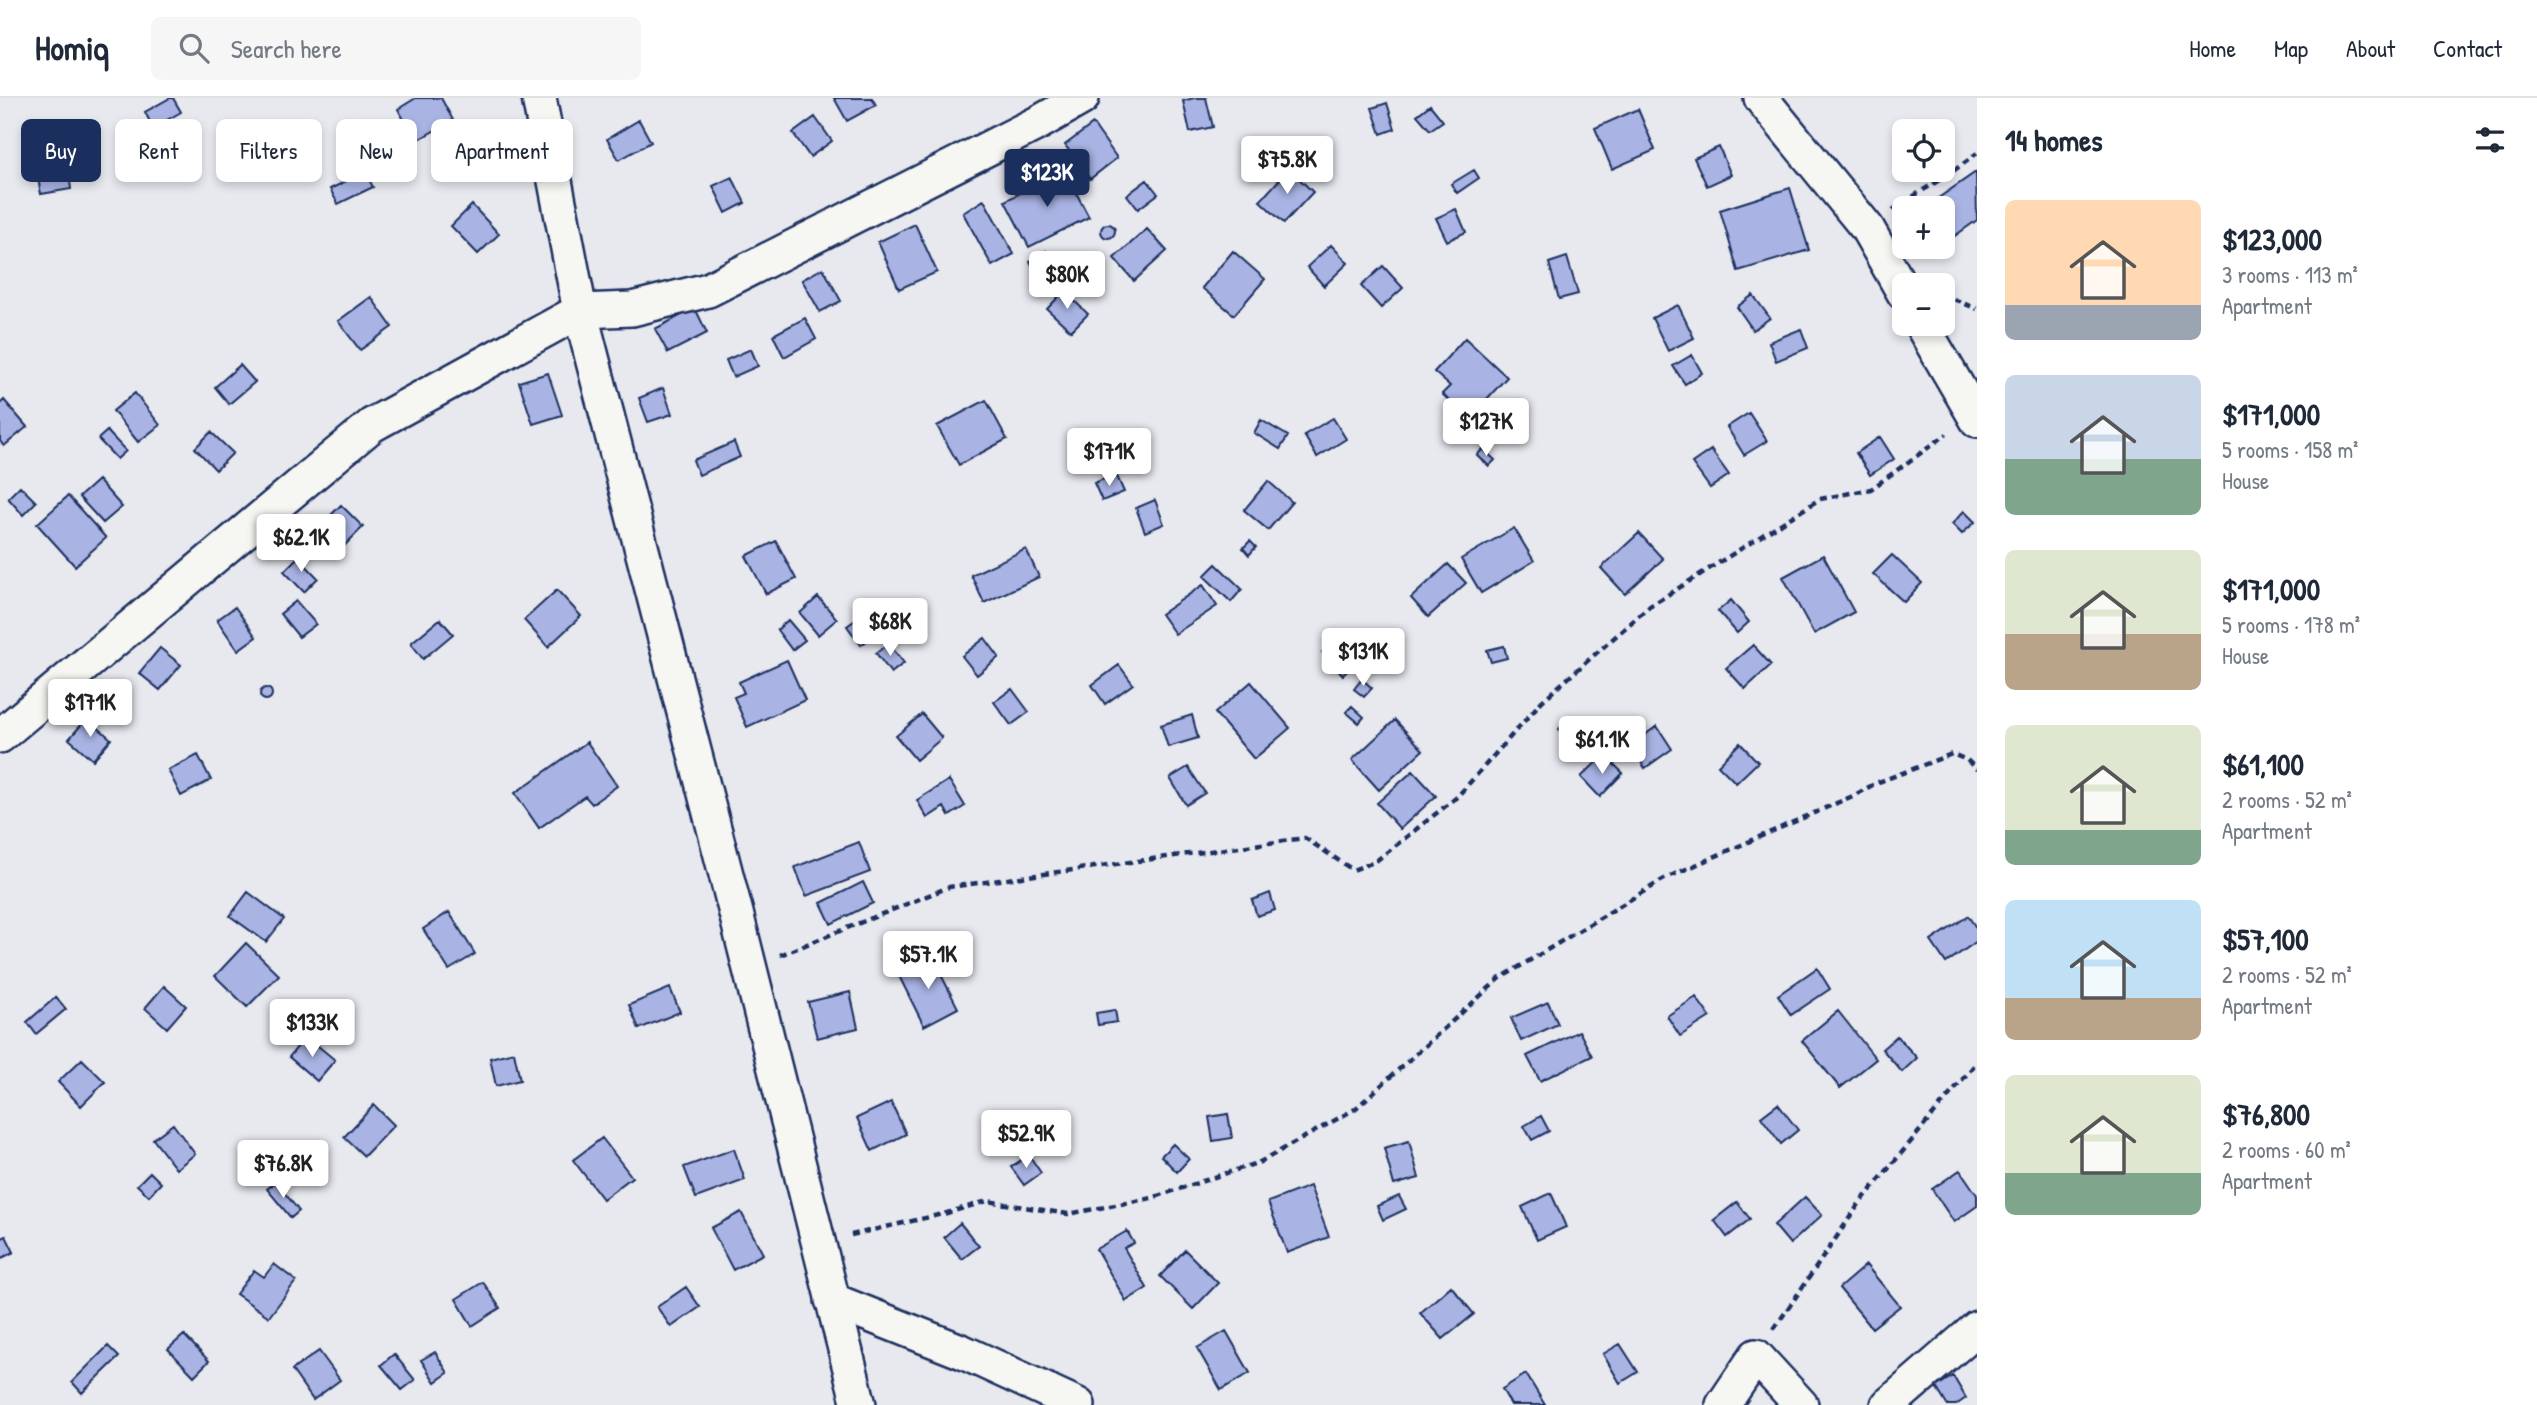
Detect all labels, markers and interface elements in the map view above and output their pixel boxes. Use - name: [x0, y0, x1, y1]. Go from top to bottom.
- search box: [151, 17, 641, 80]
- text: Homiq: [35, 26, 109, 70]
- icon: search: [175, 29, 213, 67]
- text: Search here: [231, 31, 342, 66]
- text: Home: [2189, 32, 2236, 64]
- text: Map: [2274, 32, 2308, 64]
- text: About: [2346, 32, 2395, 64]
- text: Contact: [2433, 32, 2502, 64]
- chip: Buy: [21, 119, 101, 182]
- chip: Rent: [115, 119, 202, 182]
- chip: Filters: [216, 119, 322, 182]
- chip: New: [336, 119, 417, 182]
- chip: Apartment: [431, 119, 573, 182]
- map controls: [1892, 119, 1955, 336]
- button: locate: [1892, 119, 1955, 182]
- text: 14 homes: [2005, 120, 2103, 160]
- icon: filters: [2471, 121, 2509, 159]
- pin: $75.8K: [1230, 136, 1344, 196]
- text: $75.8K: [1257, 143, 1317, 174]
- pin: $123K: [998, 150, 1096, 209]
- text: $123K: [1020, 156, 1074, 187]
- button: +: [1892, 196, 1955, 259]
- text: $123,000: [2222, 219, 2322, 259]
- icon: home: [2061, 228, 2145, 312]
- pin: $80K: [1026, 252, 1108, 311]
- text: $80K: [1045, 258, 1089, 289]
- text: 3 rooms · 113 m²: [2222, 259, 2358, 290]
- button: −: [1892, 273, 1955, 336]
- text: Apartment: [2222, 290, 2312, 321]
- text: $171,000: [2222, 394, 2320, 434]
- pin: $127K: [1437, 398, 1535, 458]
- icon: home: [2061, 403, 2145, 487]
- text: $127K: [1459, 405, 1513, 436]
- pin: $171K: [1060, 428, 1158, 488]
- text: 5 rooms · 158 m²: [2222, 434, 2358, 465]
- text: $171K: [1083, 435, 1135, 466]
- text: House: [2222, 465, 2269, 496]
- pin: $62.1K: [244, 514, 358, 574]
- text: $62.1K: [273, 521, 329, 552]
- text: $171,000: [2222, 569, 2320, 609]
- icon: home: [2061, 578, 2145, 662]
- pin: $68K: [849, 598, 931, 658]
- text: $68K: [869, 605, 911, 636]
- text: 5 rooms · 178 m²: [2222, 609, 2360, 640]
- pin: $131K: [1314, 628, 1412, 688]
- text: $131K: [1338, 635, 1388, 666]
- text: House: [2222, 640, 2269, 671]
- pin: $171K: [41, 680, 139, 739]
- text: $171K: [64, 686, 116, 717]
- pin: $61.1K: [1545, 716, 1659, 776]
- text: $61.1K: [1575, 723, 1629, 754]
- text: $61,100: [2222, 744, 2304, 784]
- icon: home: [2061, 753, 2145, 837]
- text: 2 rooms · 52 m²: [2222, 784, 2352, 815]
- text: Apartment: [2222, 815, 2312, 846]
- text: $57,100: [2222, 919, 2309, 959]
- icon: home: [2061, 928, 2145, 1012]
- pin: $57.1K: [871, 932, 985, 991]
- text: $57.1K: [899, 938, 957, 969]
- text: 2 rooms · 52 m²: [2222, 959, 2352, 990]
- text: Apartment: [2222, 990, 2312, 1021]
- pin: $133K: [263, 1000, 361, 1059]
- text: $133K: [286, 1006, 338, 1037]
- text: $76,800: [2222, 1094, 2310, 1134]
- icon: home: [2061, 1103, 2145, 1187]
- pin: $52.9K: [969, 1110, 1083, 1170]
- text: $52.9K: [997, 1117, 1055, 1148]
- text: 2 rooms · 60 m²: [2222, 1134, 2351, 1165]
- pin: $76.8K: [226, 1140, 340, 1200]
- text: $76.8K: [253, 1147, 313, 1178]
- text: Apartment: [2222, 1165, 2312, 1196]

